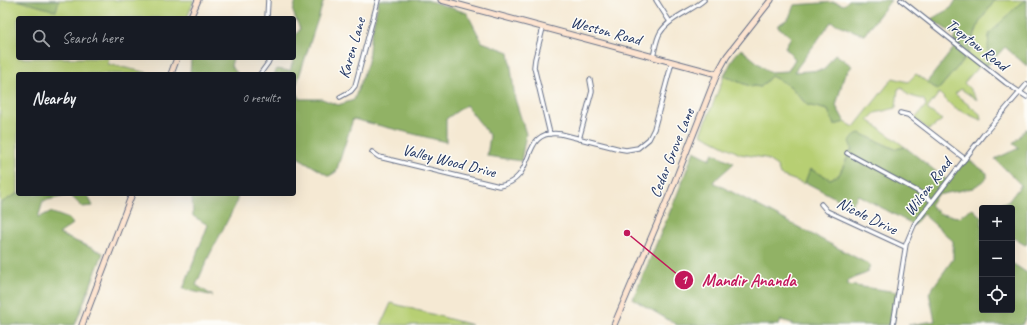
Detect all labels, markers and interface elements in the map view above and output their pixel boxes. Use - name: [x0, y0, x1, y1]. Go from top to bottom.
- street label: Weston Road: [569, 12, 646, 51]
- street label: Karen Lane: [334, 14, 371, 81]
- street label: Treptow Road: [942, 14, 1014, 77]
- search box: [16, 16, 296, 60]
- icon: search: [30, 27, 52, 49]
- text: Search here: [62, 29, 123, 48]
- text: Nearby: [32, 88, 75, 109]
- text: 0 results: [242, 90, 280, 106]
- street label: Cedar Grove Lane: [645, 104, 700, 201]
- street label: Valley Wood Drive: [400, 140, 499, 183]
- street label: Wilson Road: [900, 152, 958, 220]
- street label: Nicole Drive: [834, 193, 902, 240]
- map controls: [979, 205, 1015, 313]
- button: +: [979, 205, 1015, 241]
- button: −: [979, 241, 1015, 277]
- callout: Mandir Ananda: [674, 265, 804, 294]
- text: Mandir Ananda: [702, 270, 797, 291]
- text: 1: [681, 272, 688, 288]
- button: locate: [979, 277, 1015, 313]

